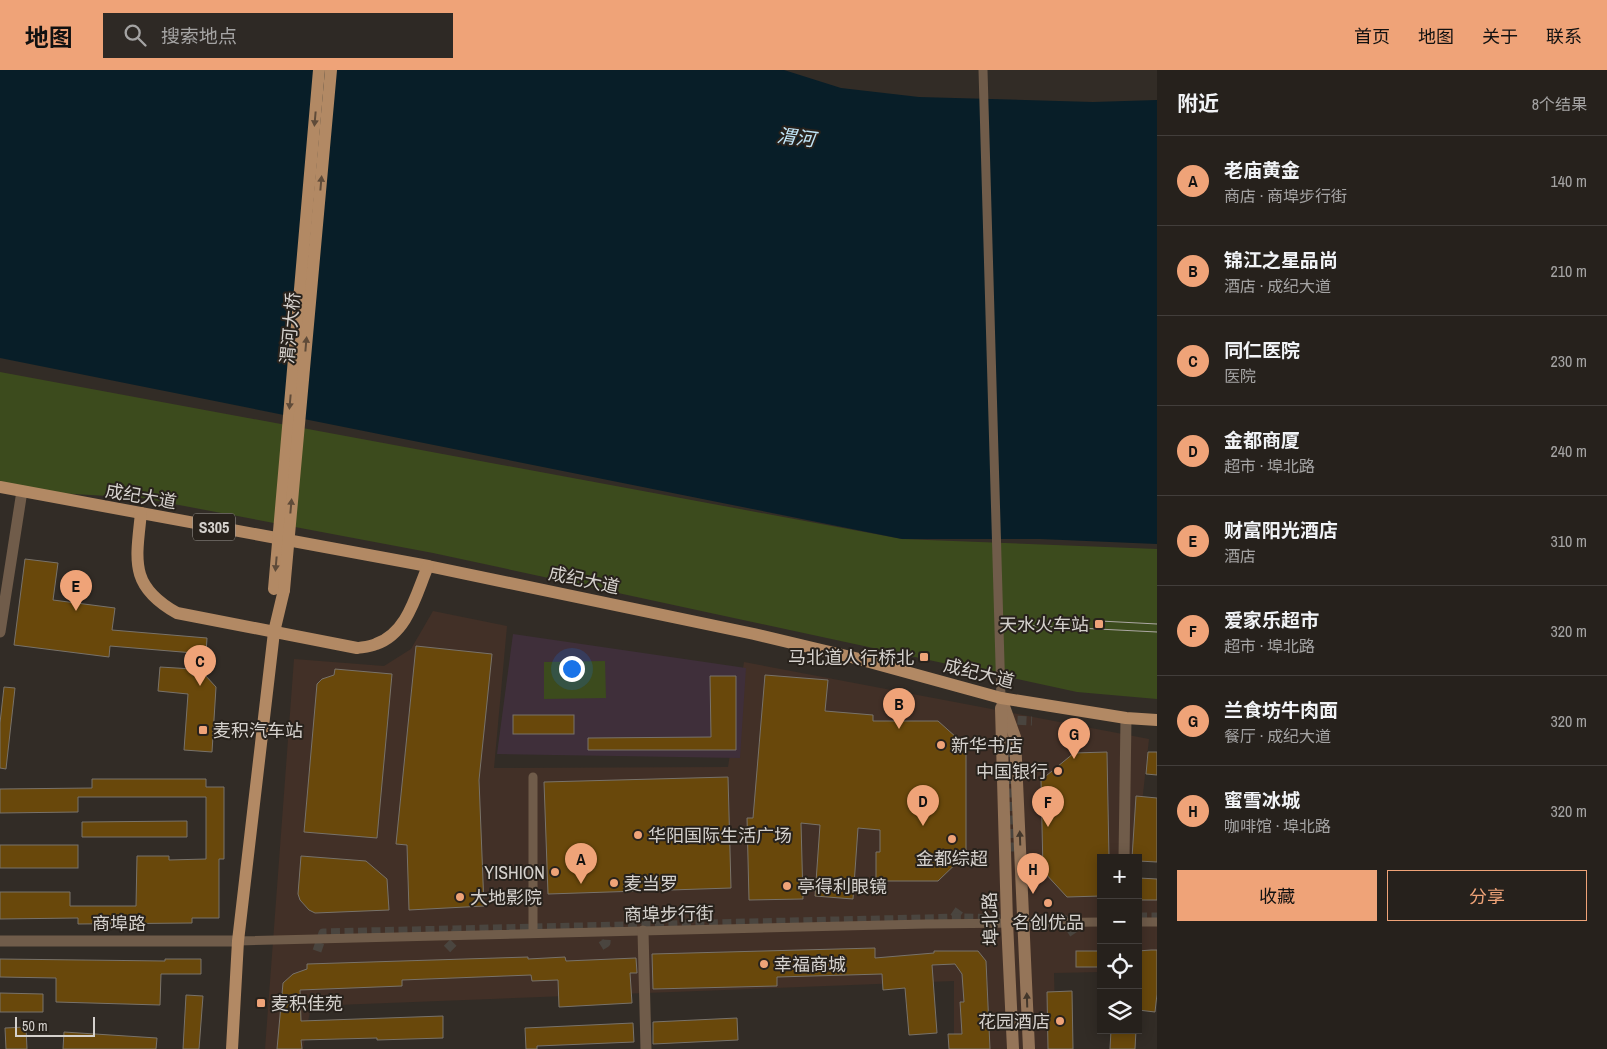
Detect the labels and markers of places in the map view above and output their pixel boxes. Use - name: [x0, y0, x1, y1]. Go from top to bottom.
- pin: E: [60, 570, 92, 611]
- place label: 天水火车站: [999, 612, 1089, 637]
- marker: 天水火车站: [1093, 618, 1105, 630]
- pin: C: [184, 645, 216, 686]
- place label: 马北道人行桥北: [788, 645, 914, 670]
- marker: 马北道人行桥北: [918, 651, 930, 663]
- pin: B: [883, 688, 915, 729]
- place label: 麦积汽车站: [213, 718, 303, 743]
- pin: G: [1058, 718, 1090, 759]
- marker: 麦积汽车站: [197, 724, 209, 736]
- place label: 新华书店: [951, 733, 1023, 758]
- marker: 新华书店: [935, 739, 947, 751]
- place label: 中国银行: [976, 759, 1048, 784]
- marker: 中国银行: [1052, 765, 1064, 777]
- pin: D: [907, 785, 939, 826]
- pin: F: [1032, 786, 1064, 827]
- place label: 华阳国际生活广场: [648, 823, 792, 848]
- marker: 华阳国际生活广场: [632, 829, 644, 841]
- marker: 金都综超: [946, 833, 958, 845]
- pin: A: [565, 843, 597, 884]
- place label: 金都综超: [916, 846, 988, 871]
- pin: H: [1017, 853, 1049, 894]
- place label: YISHION: [484, 860, 545, 885]
- marker: YISHION: [549, 866, 561, 878]
- place label: 麦当罗: [624, 871, 678, 896]
- place label: 亭得利眼镜: [797, 874, 887, 899]
- marker: 麦当罗: [608, 877, 620, 889]
- marker: 亭得利眼镜: [781, 880, 793, 892]
- place label: 大地影院: [470, 885, 542, 910]
- marker: 大地影院: [454, 891, 466, 903]
- marker: 名创优品: [1042, 897, 1054, 909]
- place label: 名创优品: [1012, 910, 1084, 935]
- place label: 幸福商城: [774, 952, 846, 977]
- marker: 幸福商城: [758, 958, 770, 970]
- place label: 麦积佳苑: [271, 991, 343, 1016]
- marker: 麦积佳苑: [255, 997, 267, 1009]
- place label: 花园酒店: [978, 1009, 1050, 1034]
- marker: 花园酒店: [1054, 1015, 1066, 1027]

